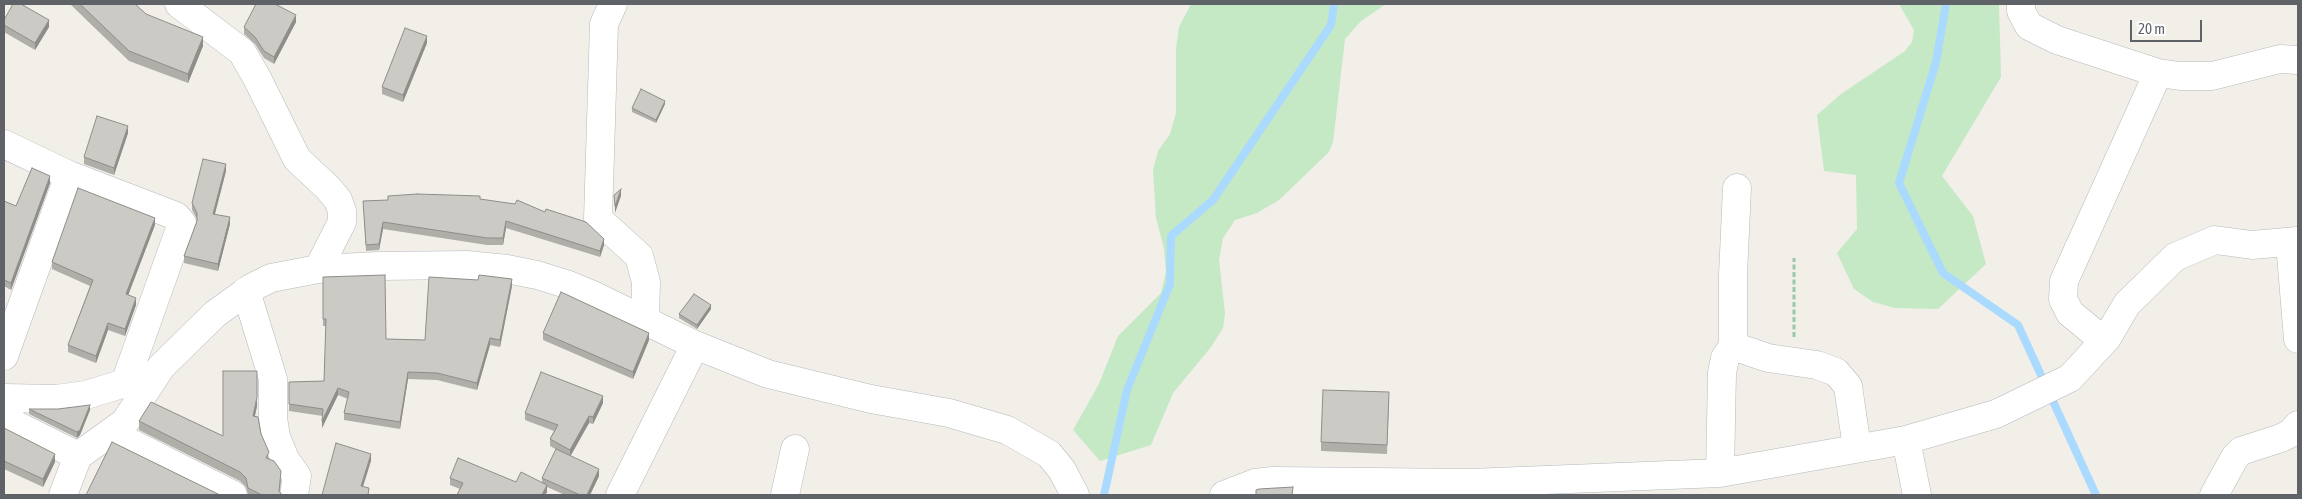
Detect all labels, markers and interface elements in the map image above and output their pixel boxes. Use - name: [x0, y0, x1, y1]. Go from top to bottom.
- scale bar: [2132, 10, 2204, 42]
- text: 20 m: [2138, 20, 2165, 37]

